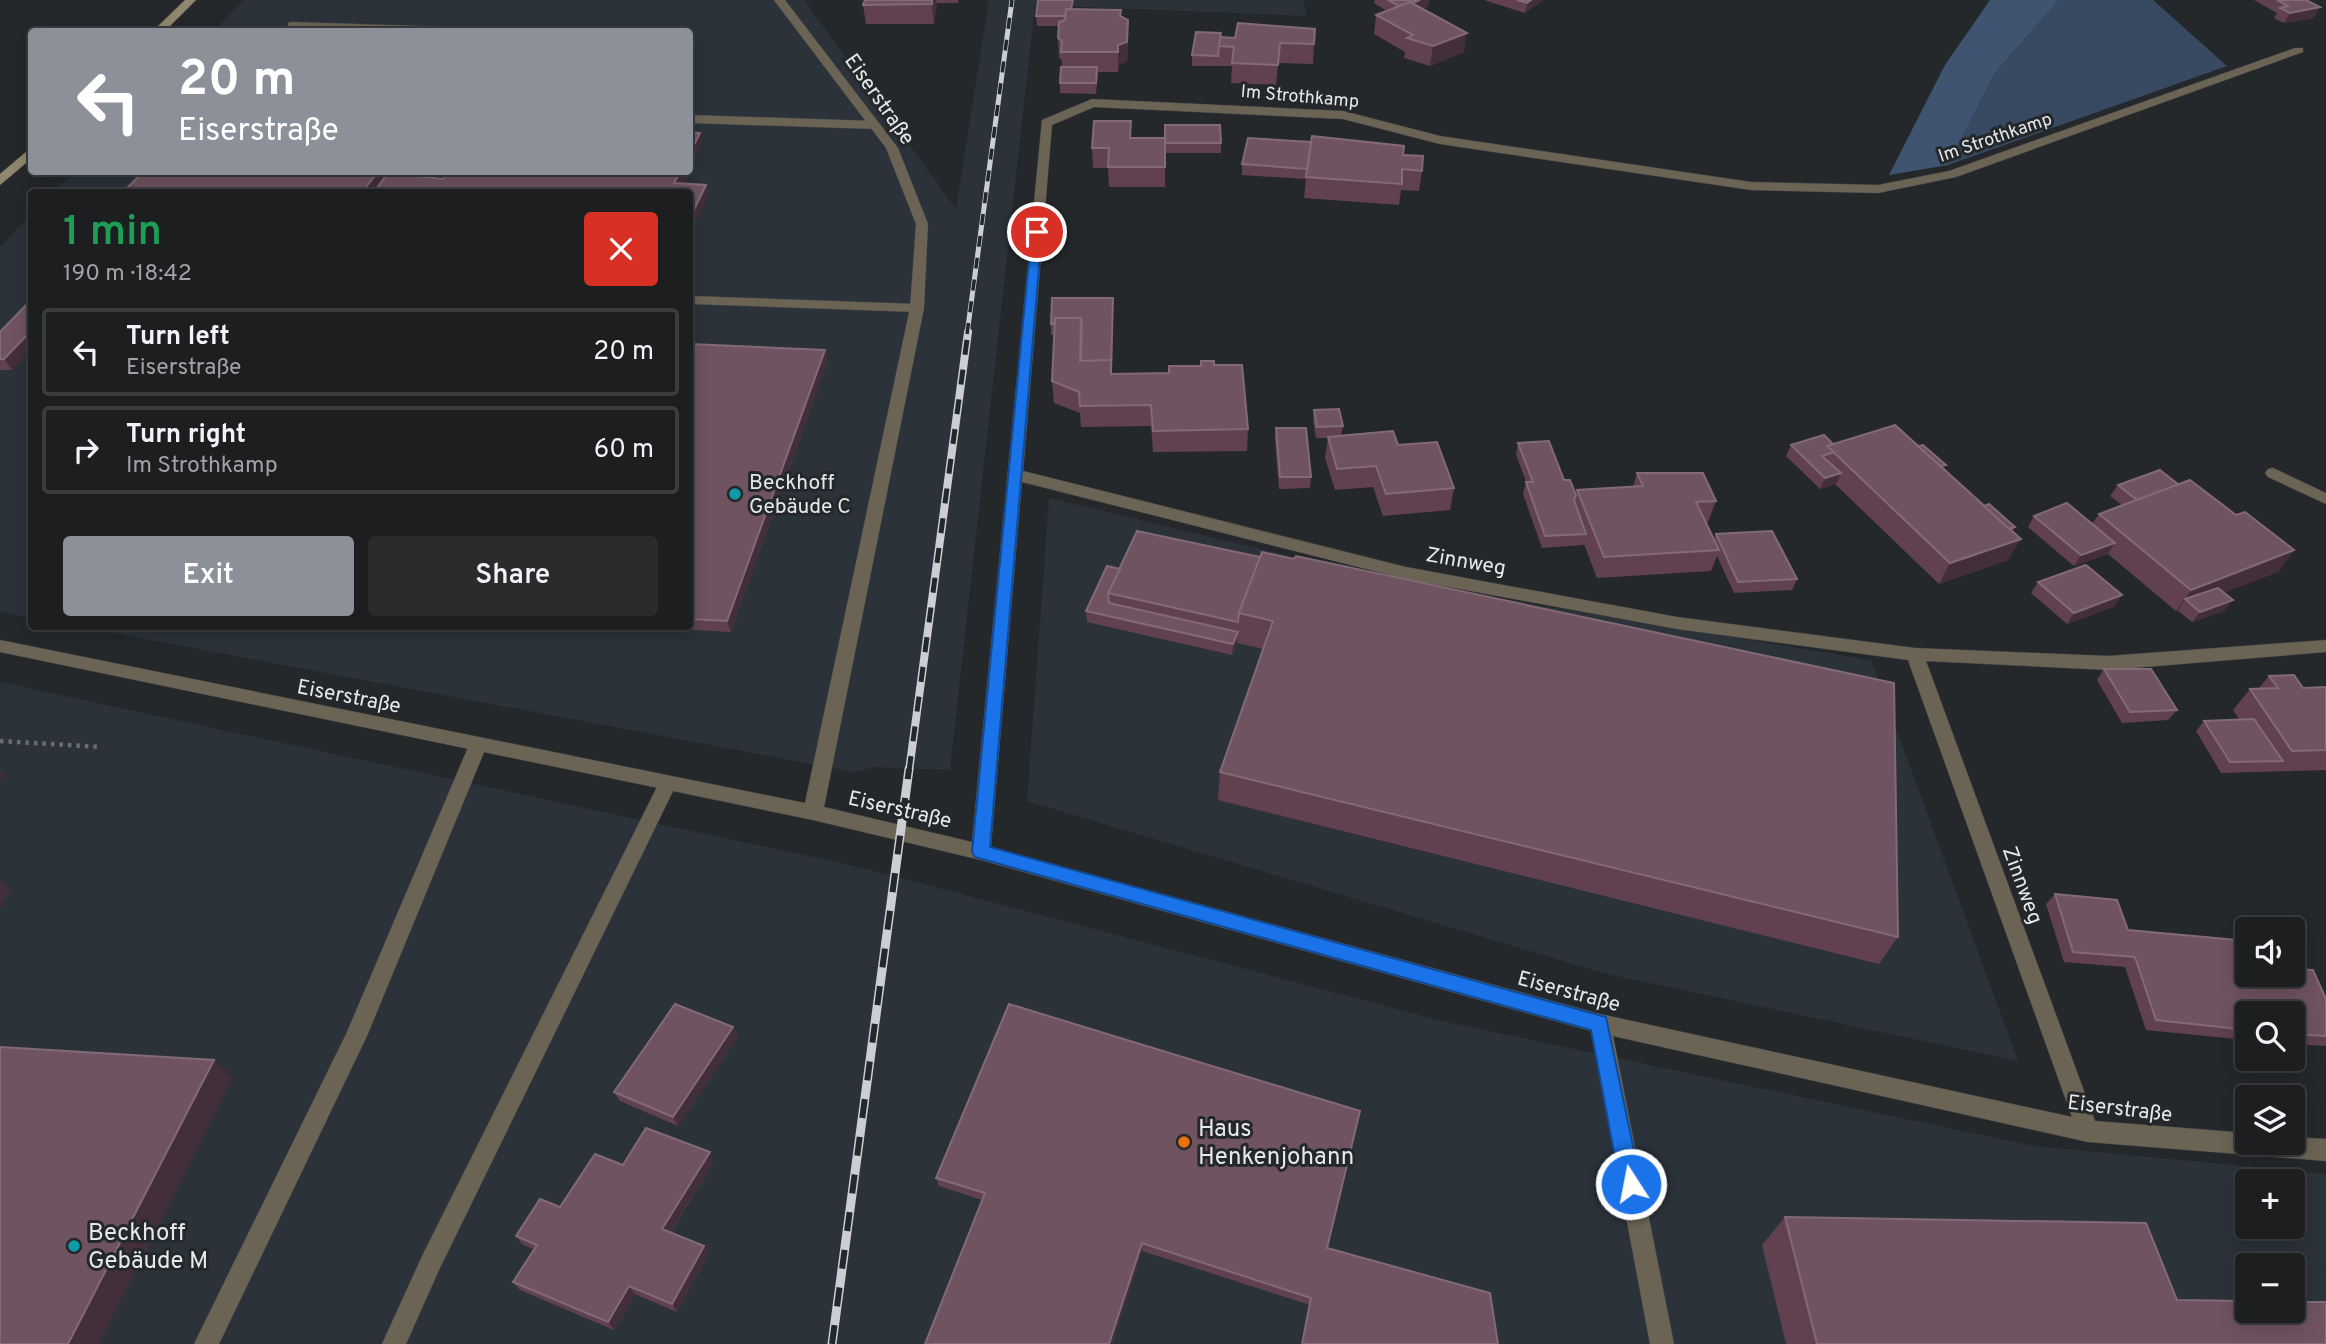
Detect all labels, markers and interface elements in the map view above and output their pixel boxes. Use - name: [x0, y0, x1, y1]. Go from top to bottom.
- street label: Eiserstraße: [837, 49, 920, 151]
- text: 20 m: [178, 51, 295, 113]
- icon: left: [63, 56, 154, 147]
- street label: Im Strothkamp: [1240, 81, 1360, 114]
- street label: Im Strothkamp: [1936, 108, 2055, 169]
- text: Eiserstraße: [178, 112, 339, 152]
- pin: [1007, 202, 1067, 262]
- text: 1 min: [63, 207, 162, 260]
- button: close: [584, 212, 658, 286]
- icon: arrive: [1018, 213, 1056, 251]
- text: 190 m · 18:42: [63, 260, 192, 289]
- text: Turn left: [126, 321, 230, 354]
- icon: left: [67, 333, 105, 371]
- text: 20 m: [593, 336, 654, 369]
- text: Eiserstraße: [126, 354, 241, 383]
- text: Turn right: [126, 419, 246, 452]
- icon: right: [67, 431, 105, 469]
- text: 60 m: [594, 434, 654, 467]
- text: Im Strothkamp: [126, 452, 278, 481]
- place label: Beckhoff Gebäude C: [749, 470, 851, 521]
- marker: Beckhoff Gebäude C: [727, 486, 743, 502]
- button: Exit: [63, 536, 354, 616]
- button: Share: [368, 536, 658, 616]
- street label: Zinnweg: [1424, 542, 1508, 583]
- street label: Eiserstraße: [294, 674, 403, 721]
- street label: Eiserstraße: [845, 785, 954, 835]
- street label: Zinnweg: [1995, 843, 2048, 928]
- map controls: [2235, 917, 2305, 1323]
- button: sound: [2235, 917, 2305, 987]
- street label: Eiserstraße: [1514, 966, 1623, 1019]
- button: search: [2235, 1001, 2305, 1071]
- button: layers: [2235, 1085, 2305, 1155]
- street label: Eiserstraße: [2066, 1090, 2174, 1129]
- place label: Haus Henkenjohann: [1198, 1115, 1354, 1173]
- marker: Haus Henkenjohann: [1176, 1134, 1192, 1150]
- position arrow: [1594, 1147, 1668, 1221]
- button: +: [2235, 1169, 2305, 1239]
- place label: Beckhoff Gebäude M: [88, 1219, 208, 1277]
- marker: Beckhoff Gebäude M: [66, 1238, 82, 1254]
- button: −: [2235, 1253, 2305, 1323]

